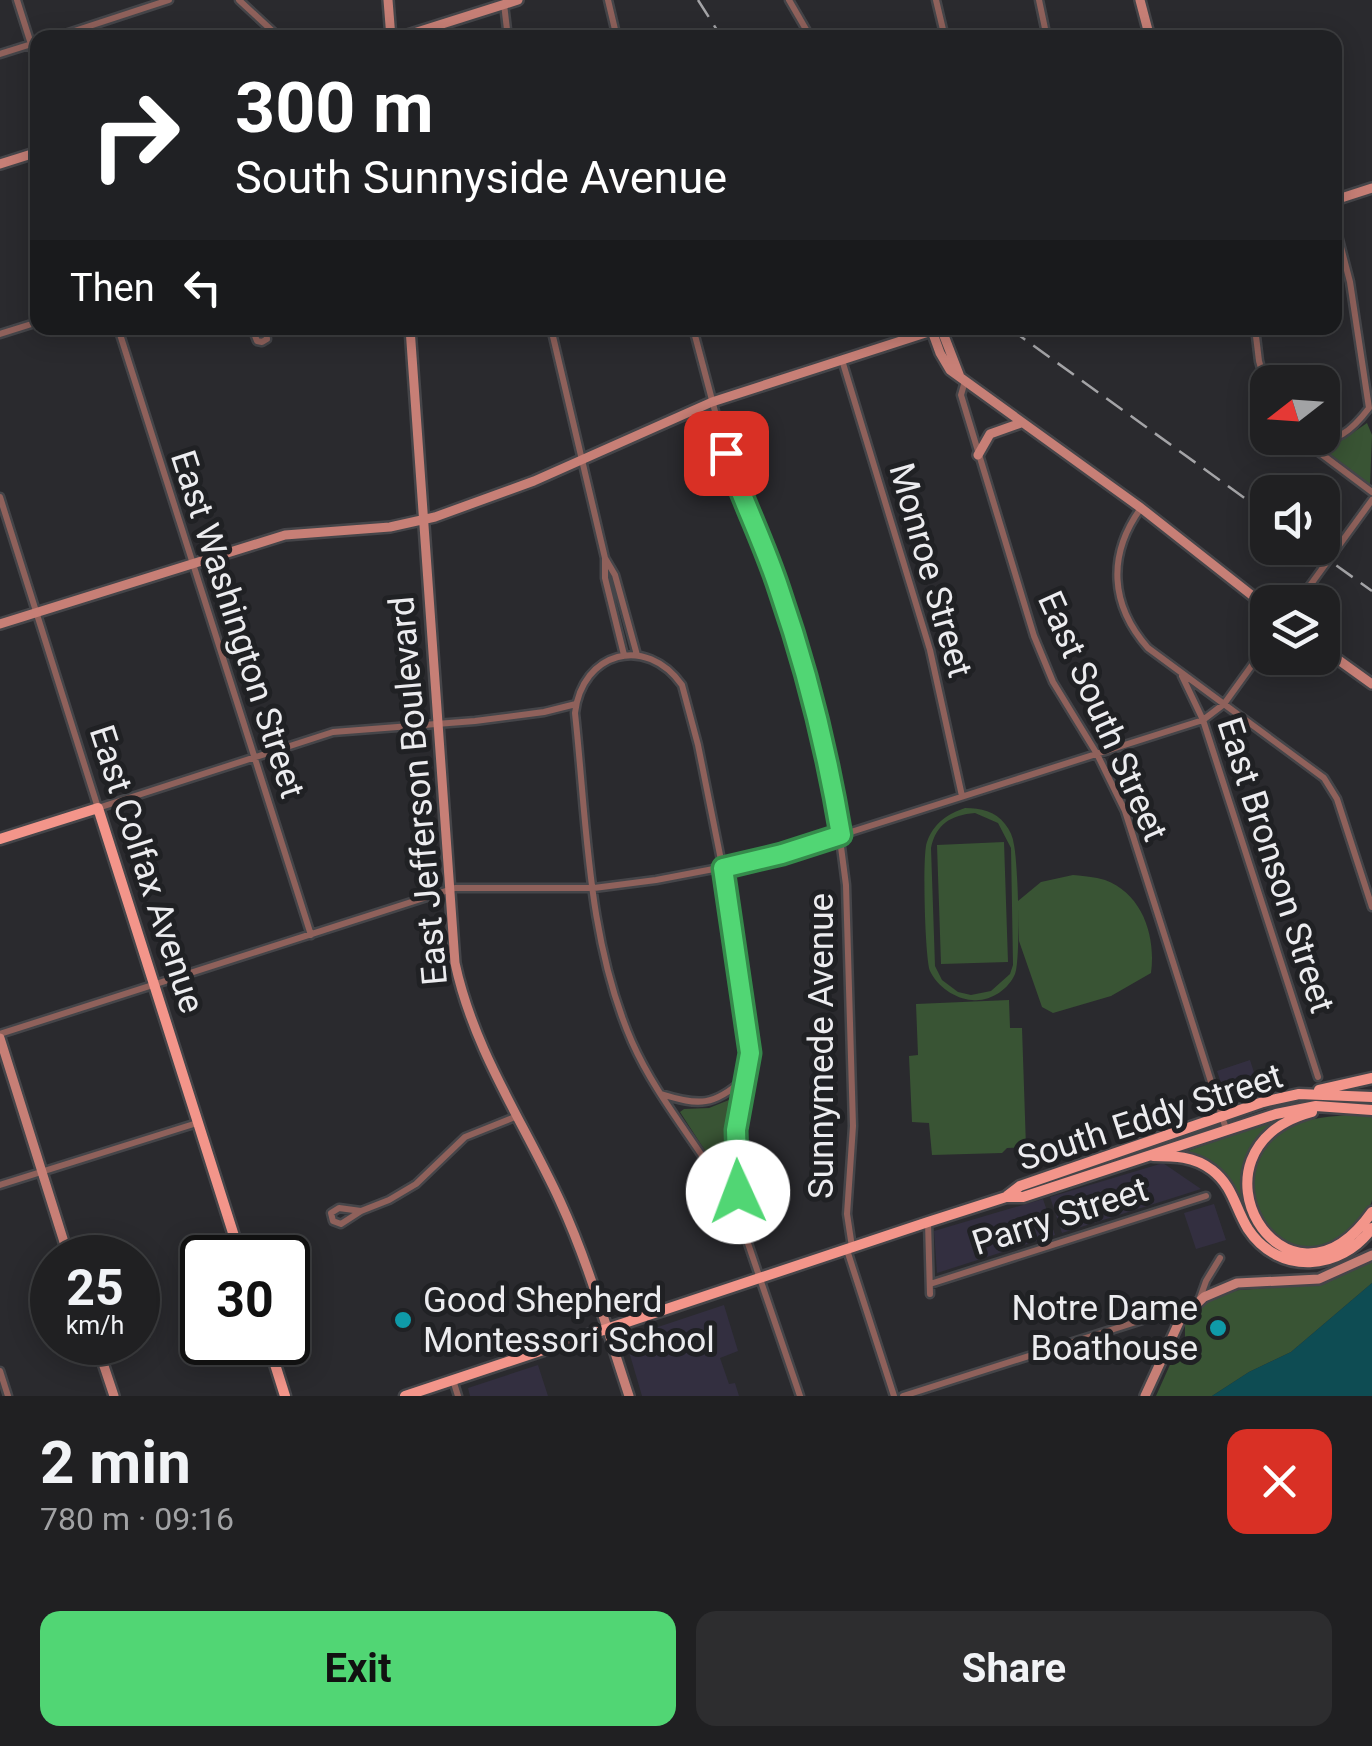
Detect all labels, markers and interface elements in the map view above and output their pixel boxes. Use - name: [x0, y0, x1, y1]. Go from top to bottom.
- text: 300 m: [235, 67, 434, 149]
- icon: right: [70, 70, 200, 200]
- text: South Sunnyside Avenue: [235, 151, 727, 204]
- icon: left: [175, 260, 230, 315]
- text: Then: [70, 266, 155, 310]
- north arrow: [1250, 365, 1340, 455]
- map controls: [1250, 365, 1340, 675]
- pin: [684, 411, 769, 496]
- icon: arrive: [699, 426, 754, 481]
- street label: East Washington Street: [162, 445, 313, 803]
- street label: Monroe Street: [880, 458, 981, 682]
- button: sound: [1250, 475, 1340, 565]
- street label: East South Street: [1029, 585, 1176, 847]
- button: layers: [1250, 585, 1340, 675]
- street label: East Jefferson Boulevard: [381, 595, 456, 987]
- street label: East Bronson Street: [1208, 712, 1343, 1018]
- street label: East Colfax Avenue: [81, 720, 212, 1018]
- street label: Sunnymede Avenue: [801, 893, 842, 1199]
- street label: South Eddy Street: [1013, 1055, 1288, 1180]
- position arrow: [686, 1140, 790, 1244]
- street label: Parry Street: [967, 1169, 1153, 1264]
- speed limit sign: 30: [180, 1235, 310, 1365]
- text: 25: [66, 1259, 124, 1317]
- place label: Good Shepherd Montessori School: [423, 1280, 715, 1361]
- place label: Notre Dame Boathouse: [1012, 1288, 1198, 1369]
- marker: Good Shepherd Montessori School: [392, 1309, 414, 1331]
- text: km/h: [66, 1311, 124, 1340]
- marker: Notre Dame Boathouse: [1207, 1317, 1229, 1339]
- text: 2 min: [40, 1427, 191, 1498]
- button: close: [1227, 1429, 1332, 1534]
- text: 780 m · 09:16: [40, 1500, 234, 1538]
- button: Exit: [40, 1611, 676, 1726]
- button: Share: [696, 1611, 1332, 1726]

